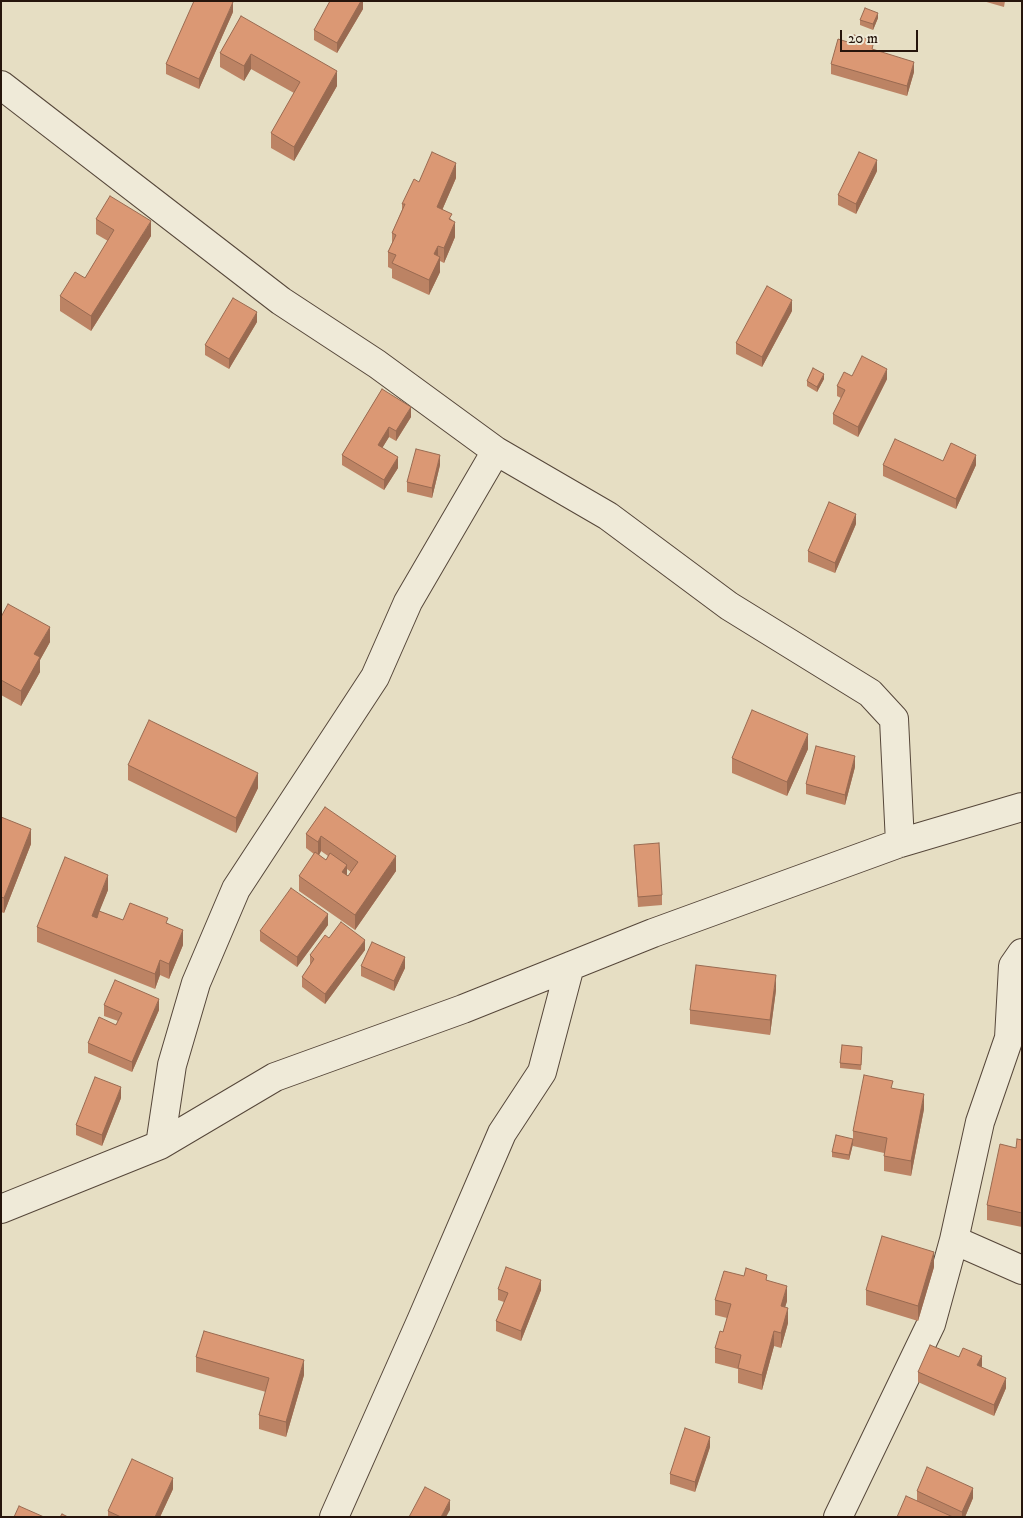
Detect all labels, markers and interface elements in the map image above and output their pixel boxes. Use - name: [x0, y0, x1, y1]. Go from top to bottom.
- scale bar: [843, 20, 920, 52]
- text: 20 m: [848, 29, 878, 48]

